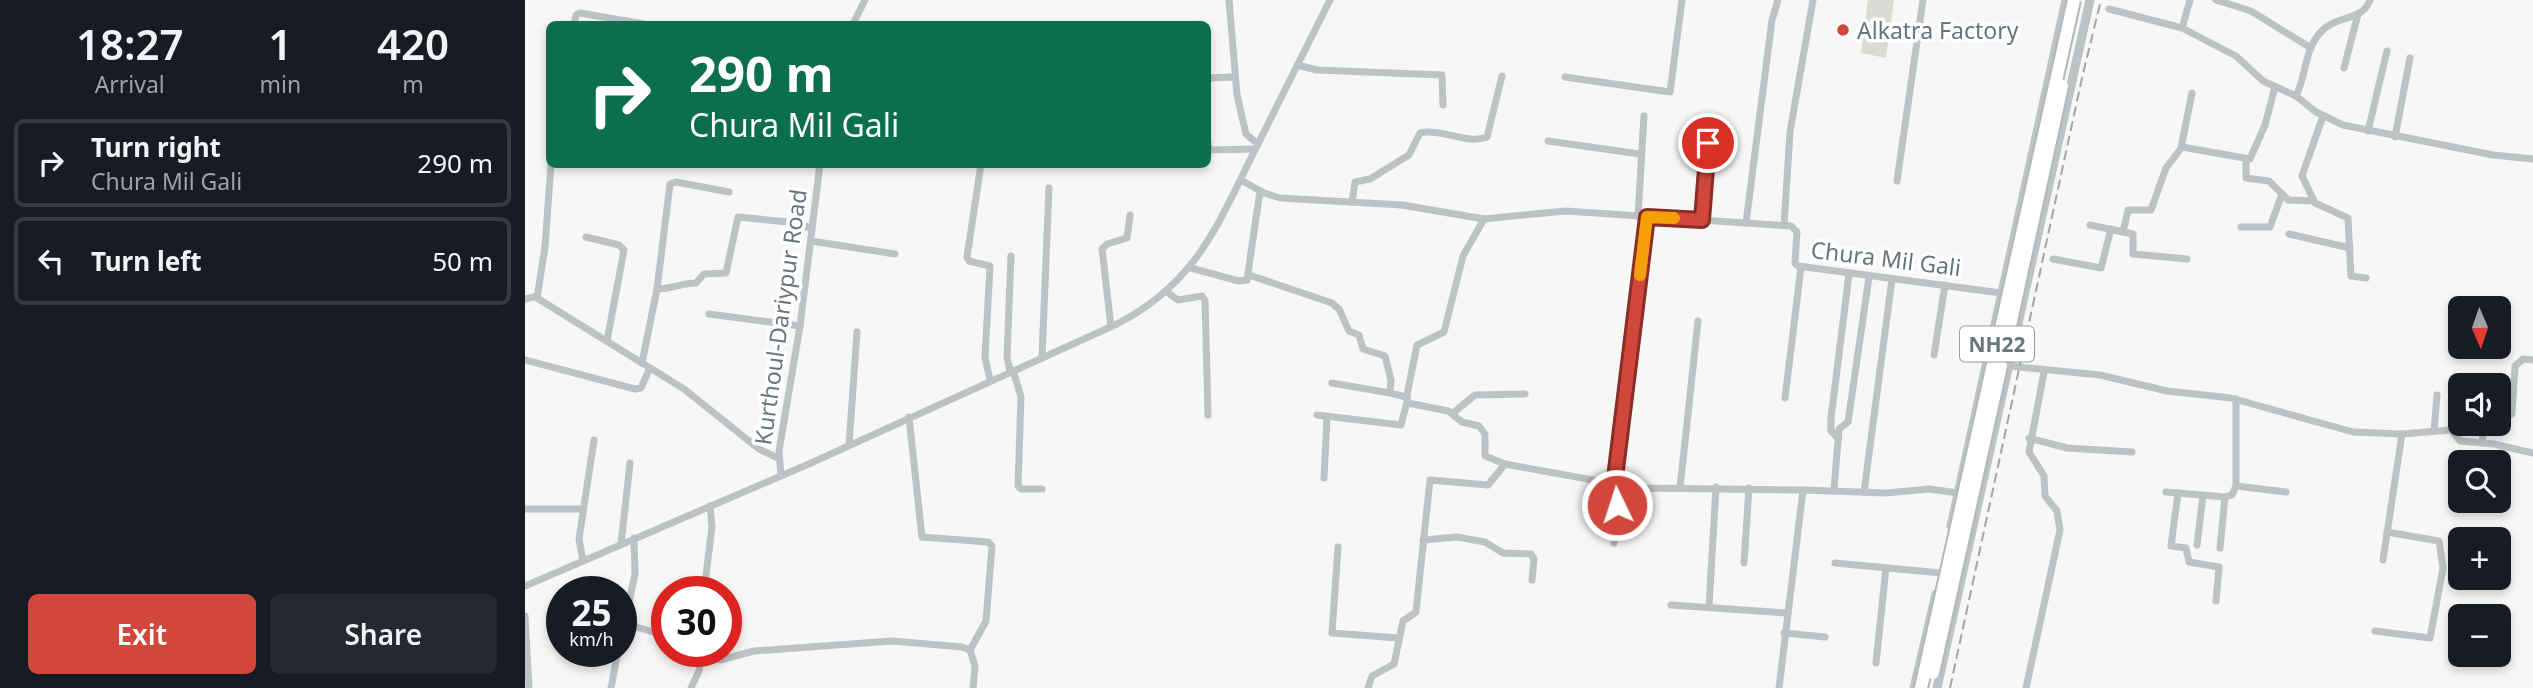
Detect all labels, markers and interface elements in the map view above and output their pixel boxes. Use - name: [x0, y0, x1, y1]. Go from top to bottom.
- place label: Alkatra Factory: [1857, 14, 2019, 46]
- text: 18:27: [76, 15, 184, 72]
- text: 1: [268, 15, 292, 72]
- text: 420: [377, 15, 449, 72]
- marker: Alkatra Factory: [1835, 22, 1851, 38]
- text: 290 m: [689, 40, 834, 106]
- icon: right: [574, 49, 665, 140]
- text: Arrival: [95, 68, 165, 100]
- text: min: [259, 68, 301, 100]
- text: m: [402, 68, 424, 100]
- text: Chura Mil Gali: [689, 103, 899, 146]
- pin: [1678, 113, 1738, 173]
- icon: arrive: [1689, 124, 1727, 162]
- text: Turn right: [91, 129, 221, 165]
- icon: right: [32, 144, 70, 182]
- text: 290 m: [417, 145, 493, 181]
- text: Chura Mil Gali: [91, 165, 242, 197]
- street label: Kurthoul-Dariypur Road: [746, 187, 814, 447]
- street label: Chura Mil Gali: [1809, 233, 1963, 283]
- icon: left: [32, 242, 70, 280]
- text: Turn left: [91, 243, 202, 279]
- text: 50 m: [432, 243, 493, 279]
- north arrow: [2448, 296, 2511, 359]
- map controls: [2448, 296, 2511, 667]
- road number: NH22: [1960, 326, 2034, 362]
- button: sound: [2448, 373, 2511, 436]
- button: search: [2448, 450, 2511, 513]
- position arrow: [1580, 468, 1654, 542]
- button: +: [2448, 527, 2511, 590]
- speed limit sign: 30: [651, 576, 742, 667]
- text: 25: [571, 589, 612, 636]
- button: Exit: [28, 594, 256, 674]
- button: Share: [270, 594, 497, 674]
- button: −: [2448, 604, 2511, 667]
- text: km/h: [569, 627, 614, 651]

